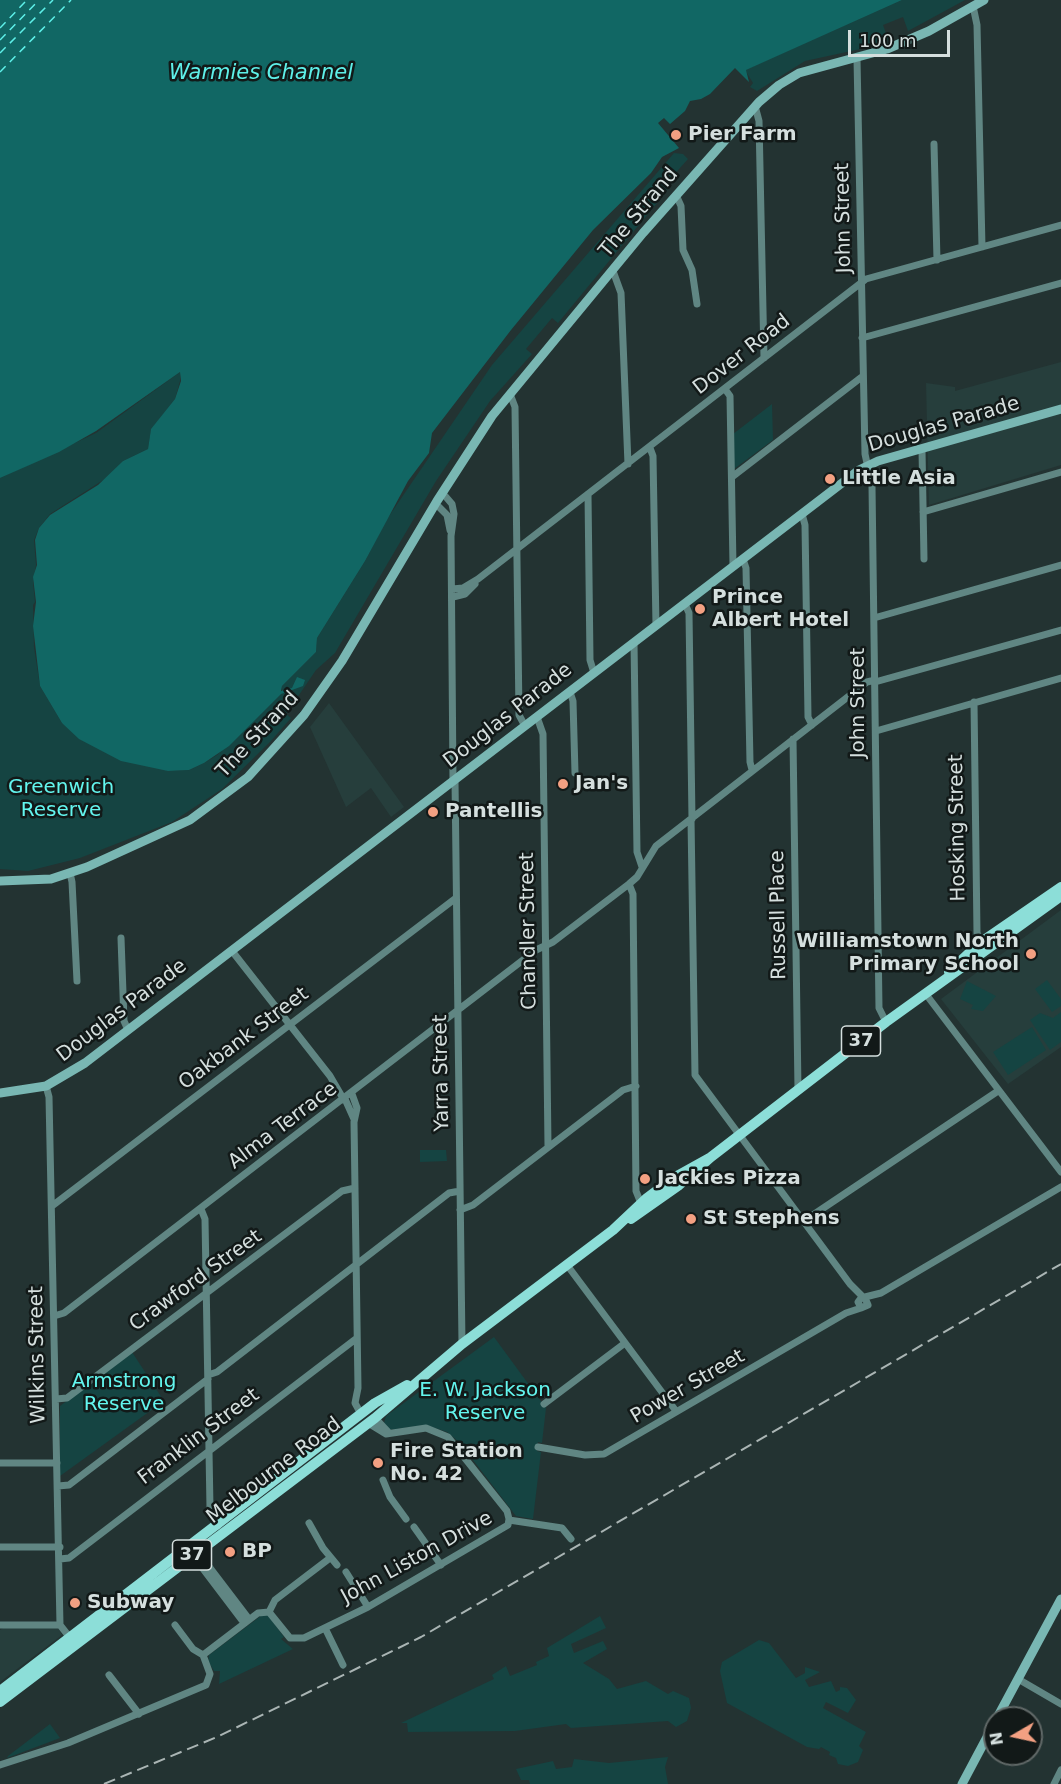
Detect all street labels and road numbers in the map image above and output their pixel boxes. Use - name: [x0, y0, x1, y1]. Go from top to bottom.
- street label: John Street: [831, 162, 857, 274]
- street label: The Strand: [594, 163, 684, 263]
- street label: Dover Road: [689, 310, 795, 400]
- street label: Douglas Parade: [865, 392, 1023, 458]
- street label: John Street: [847, 648, 871, 758]
- street label: Douglas Parade: [439, 658, 577, 774]
- street label: The Strand: [212, 687, 304, 783]
- street label: Hosking Street: [945, 754, 971, 902]
- street label: Russell Place: [766, 850, 792, 980]
- street label: Chandler Street: [516, 852, 542, 1010]
- street label: Douglas Parade: [52, 954, 192, 1068]
- street label: Oakbank Street: [175, 982, 313, 1096]
- street label: Yarra Street: [429, 1014, 455, 1132]
- road number: 37: [842, 1026, 880, 1056]
- street label: Alma Terrace: [224, 1077, 342, 1175]
- street label: Crawford Street: [125, 1225, 267, 1337]
- street label: Wilkins Street: [25, 1286, 51, 1424]
- street label: Power Street: [627, 1345, 749, 1429]
- street label: Franklin Street: [134, 1384, 264, 1490]
- street label: Melbourne Road: [202, 1413, 346, 1529]
- street label: John Liston Drive: [337, 1506, 497, 1610]
- road number: 37: [172, 1540, 212, 1570]

